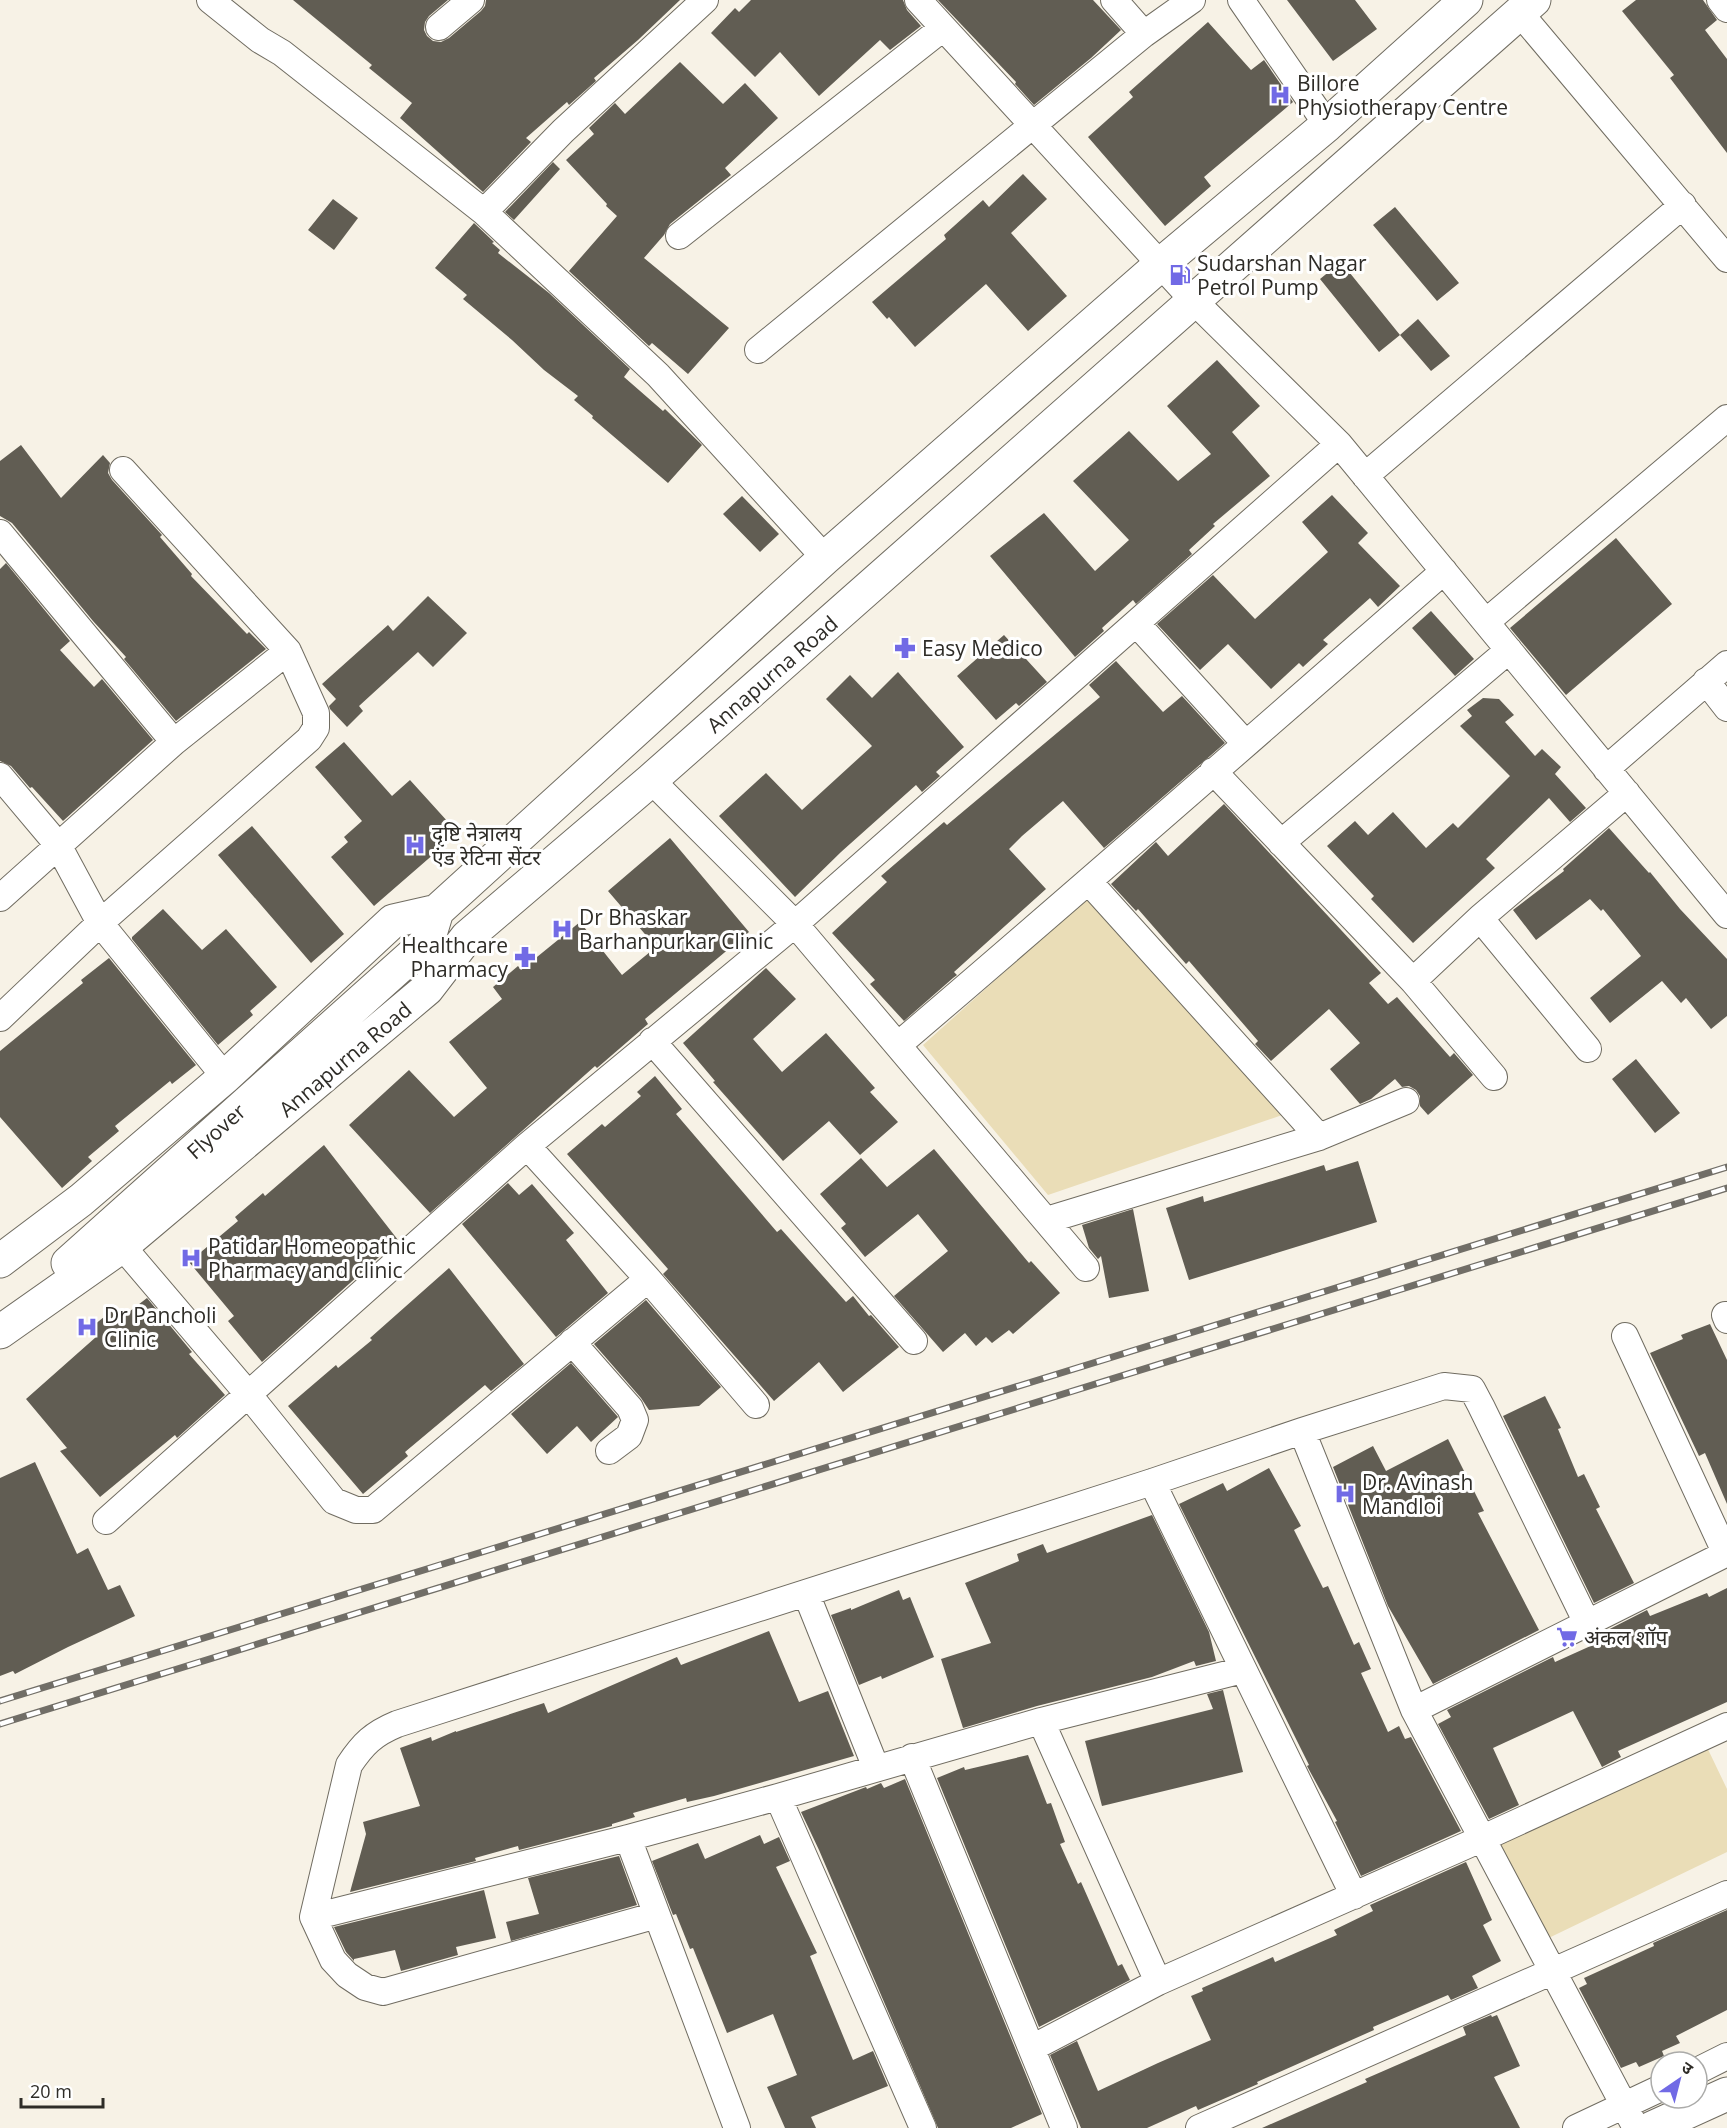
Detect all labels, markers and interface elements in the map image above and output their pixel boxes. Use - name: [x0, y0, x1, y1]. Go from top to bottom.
- place label: Billore Physiotherapy Centre: [1297, 69, 1508, 121]
- hospital icon: Billore Physiotherapy Centre: [1268, 83, 1292, 107]
- place label: Sudarshan Nagar Petrol Pump: [1197, 249, 1367, 301]
- fuel station icon: Sudarshan Nagar Petrol Pump: [1168, 263, 1192, 287]
- street label: Annapurna Road: [700, 609, 844, 739]
- place label: Easy Medico: [922, 634, 1043, 662]
- pharmacy icon: Easy Medico: [893, 636, 917, 660]
- place label: दृष्टि नेत्रालय एंड रेटिना सेंटर: [432, 819, 541, 871]
- hospital icon: दृष्टि नेत्रालय एंड रेटिना सेंटर: [403, 833, 427, 857]
- place label: Dr Bhaskar Barhanpurkar Clinic: [579, 903, 773, 955]
- hospital icon: Dr Bhaskar Barhanpurkar Clinic: [550, 917, 574, 941]
- place label: Healthcare Pharmacy: [401, 931, 508, 983]
- pharmacy icon: Healthcare Pharmacy: [513, 945, 537, 969]
- street label: Annapurna Road: [273, 995, 417, 1123]
- street label: Flyover: [181, 1097, 252, 1165]
- place label: Patidar Homeopathic Pharmacy and clinic: [208, 1232, 416, 1284]
- hospital icon: Patidar Homeopathic Pharmacy and clinic: [179, 1246, 203, 1270]
- place label: Dr Pancholi Clinic: [104, 1301, 217, 1353]
- hospital icon: Dr Pancholi Clinic: [75, 1315, 99, 1339]
- place label: Dr. Avinash Mandloi: [1362, 1468, 1473, 1520]
- hospital icon: Dr. Avinash Mandloi: [1333, 1482, 1357, 1506]
- place label: अंकल शॉप: [1584, 1623, 1669, 1651]
- supermarket icon: अंकल शॉप: [1555, 1625, 1579, 1649]
- north arrow: [1649, 2050, 1709, 2110]
- text: उ: [1677, 2056, 1698, 2080]
- scale bar: [21, 2071, 104, 2109]
- text: 20 m: [30, 2079, 72, 2103]

